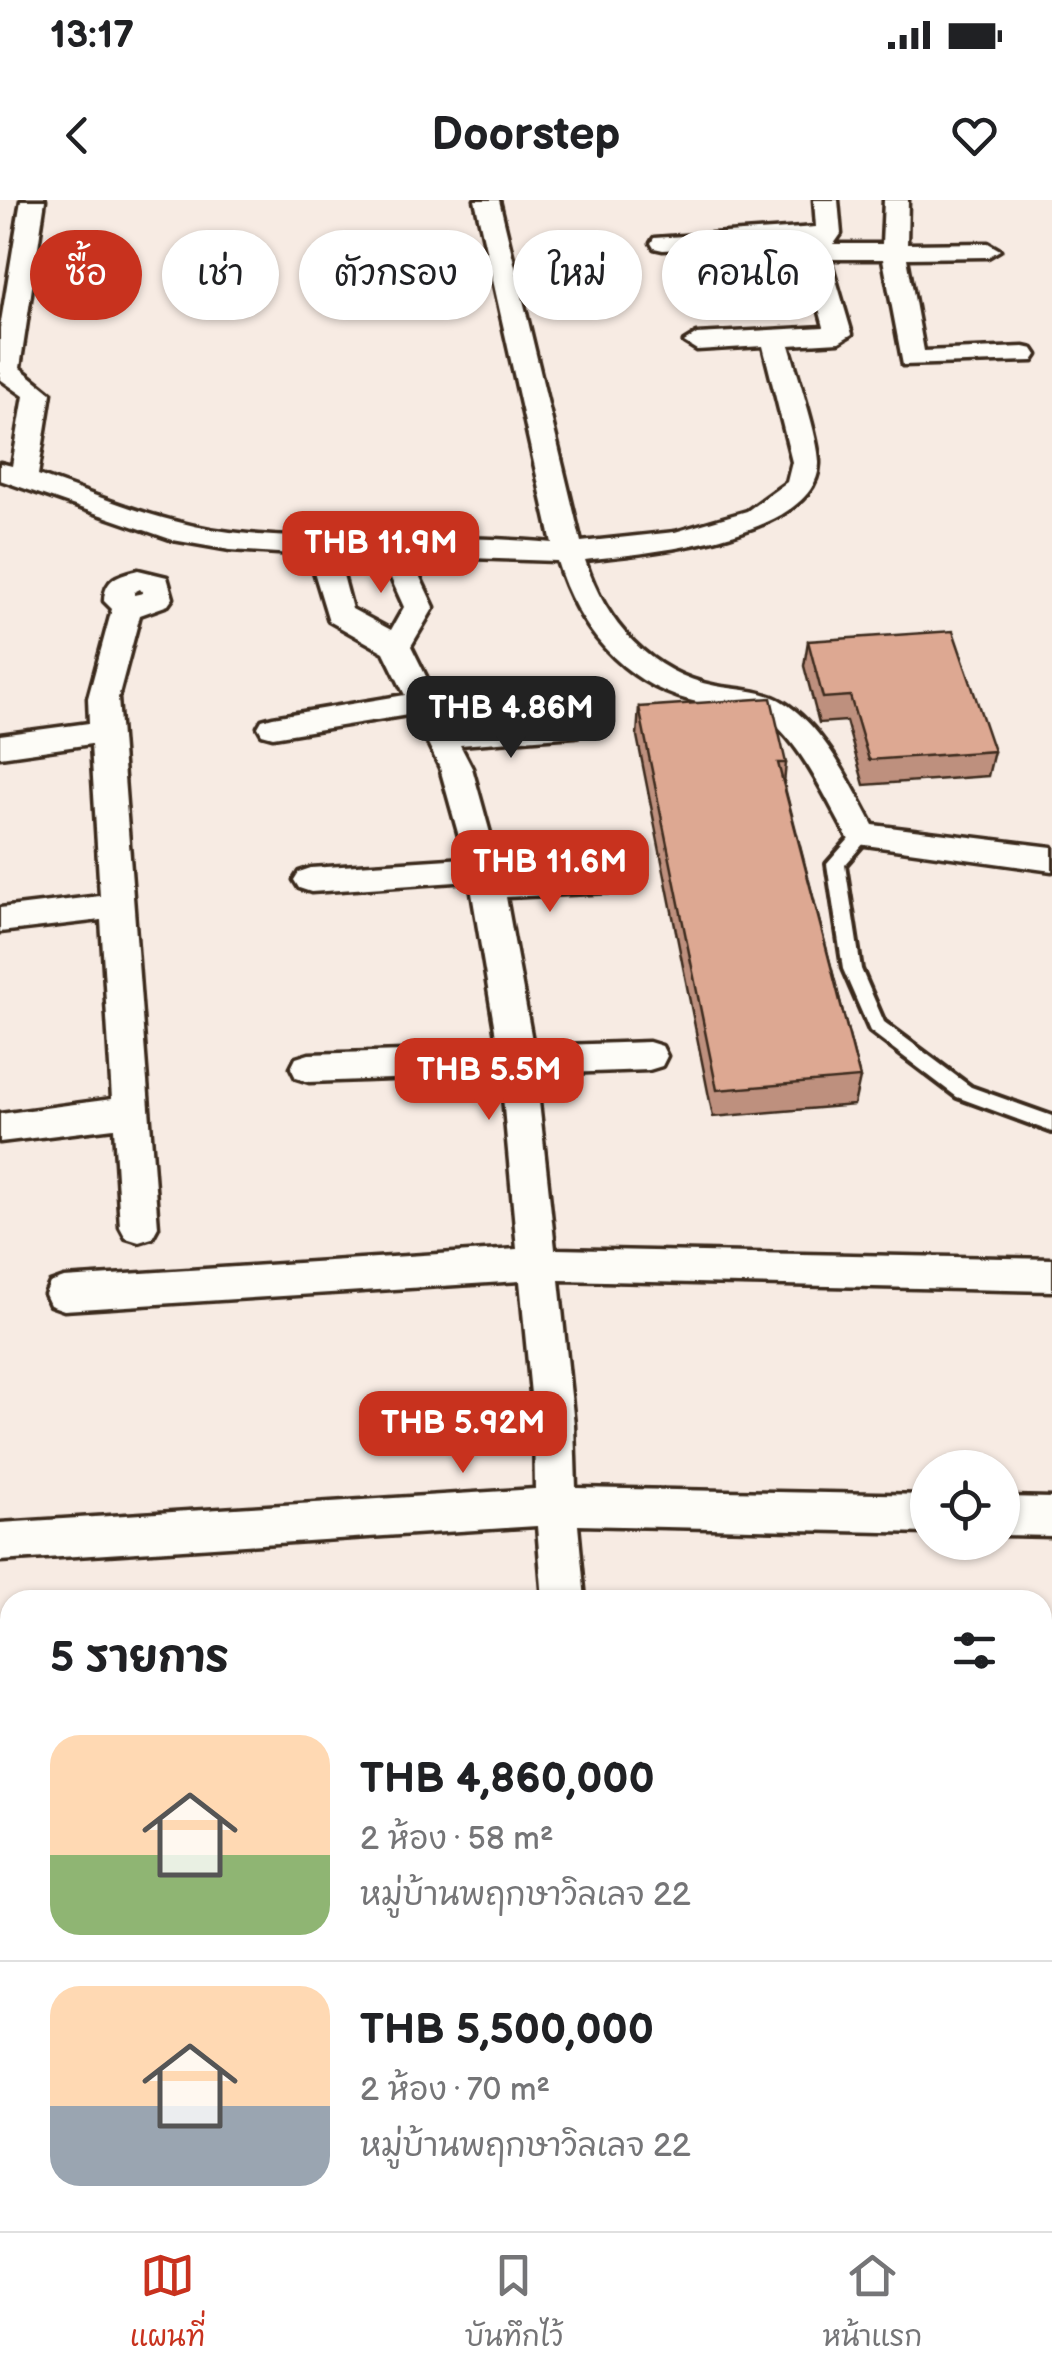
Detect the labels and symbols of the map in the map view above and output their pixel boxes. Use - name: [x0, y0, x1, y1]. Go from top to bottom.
- pin: THB 11.9M: [267, 511, 495, 596]
- pin: THB 4.86M: [397, 676, 625, 761]
- pin: THB 11.6M: [436, 830, 664, 915]
- pin: THB 5.5M: [386, 1038, 592, 1123]
- pin: THB 5.92M: [349, 1391, 577, 1476]

